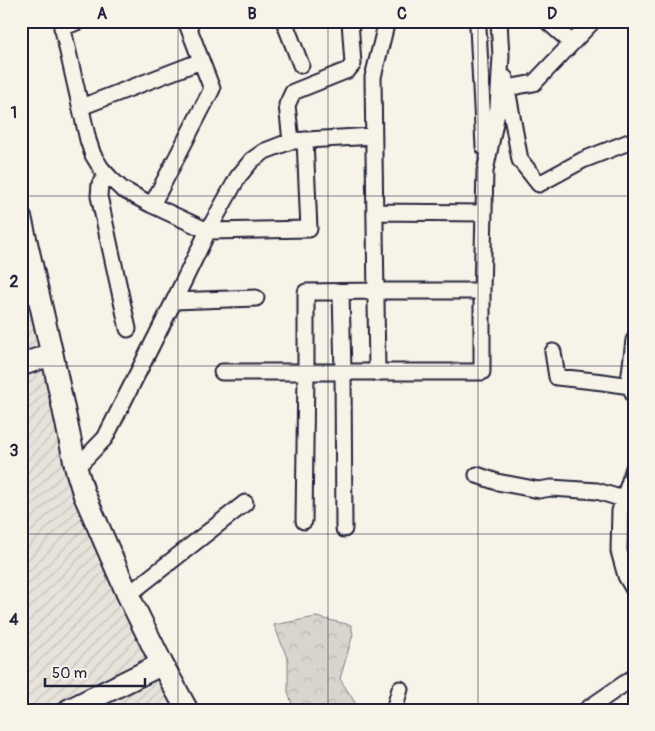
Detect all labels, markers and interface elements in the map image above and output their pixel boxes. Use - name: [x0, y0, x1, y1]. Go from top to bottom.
- text: A: [97, 4, 108, 24]
- text: B: [247, 4, 257, 24]
- text: C: [397, 4, 407, 24]
- text: D: [547, 4, 557, 24]
- text: 1: [11, 103, 17, 123]
- text: 2: [10, 272, 19, 292]
- text: 3: [10, 441, 19, 461]
- text: 4: [9, 610, 19, 630]
- scale bar: [45, 656, 145, 688]
- text: 50 m: [52, 664, 87, 683]

